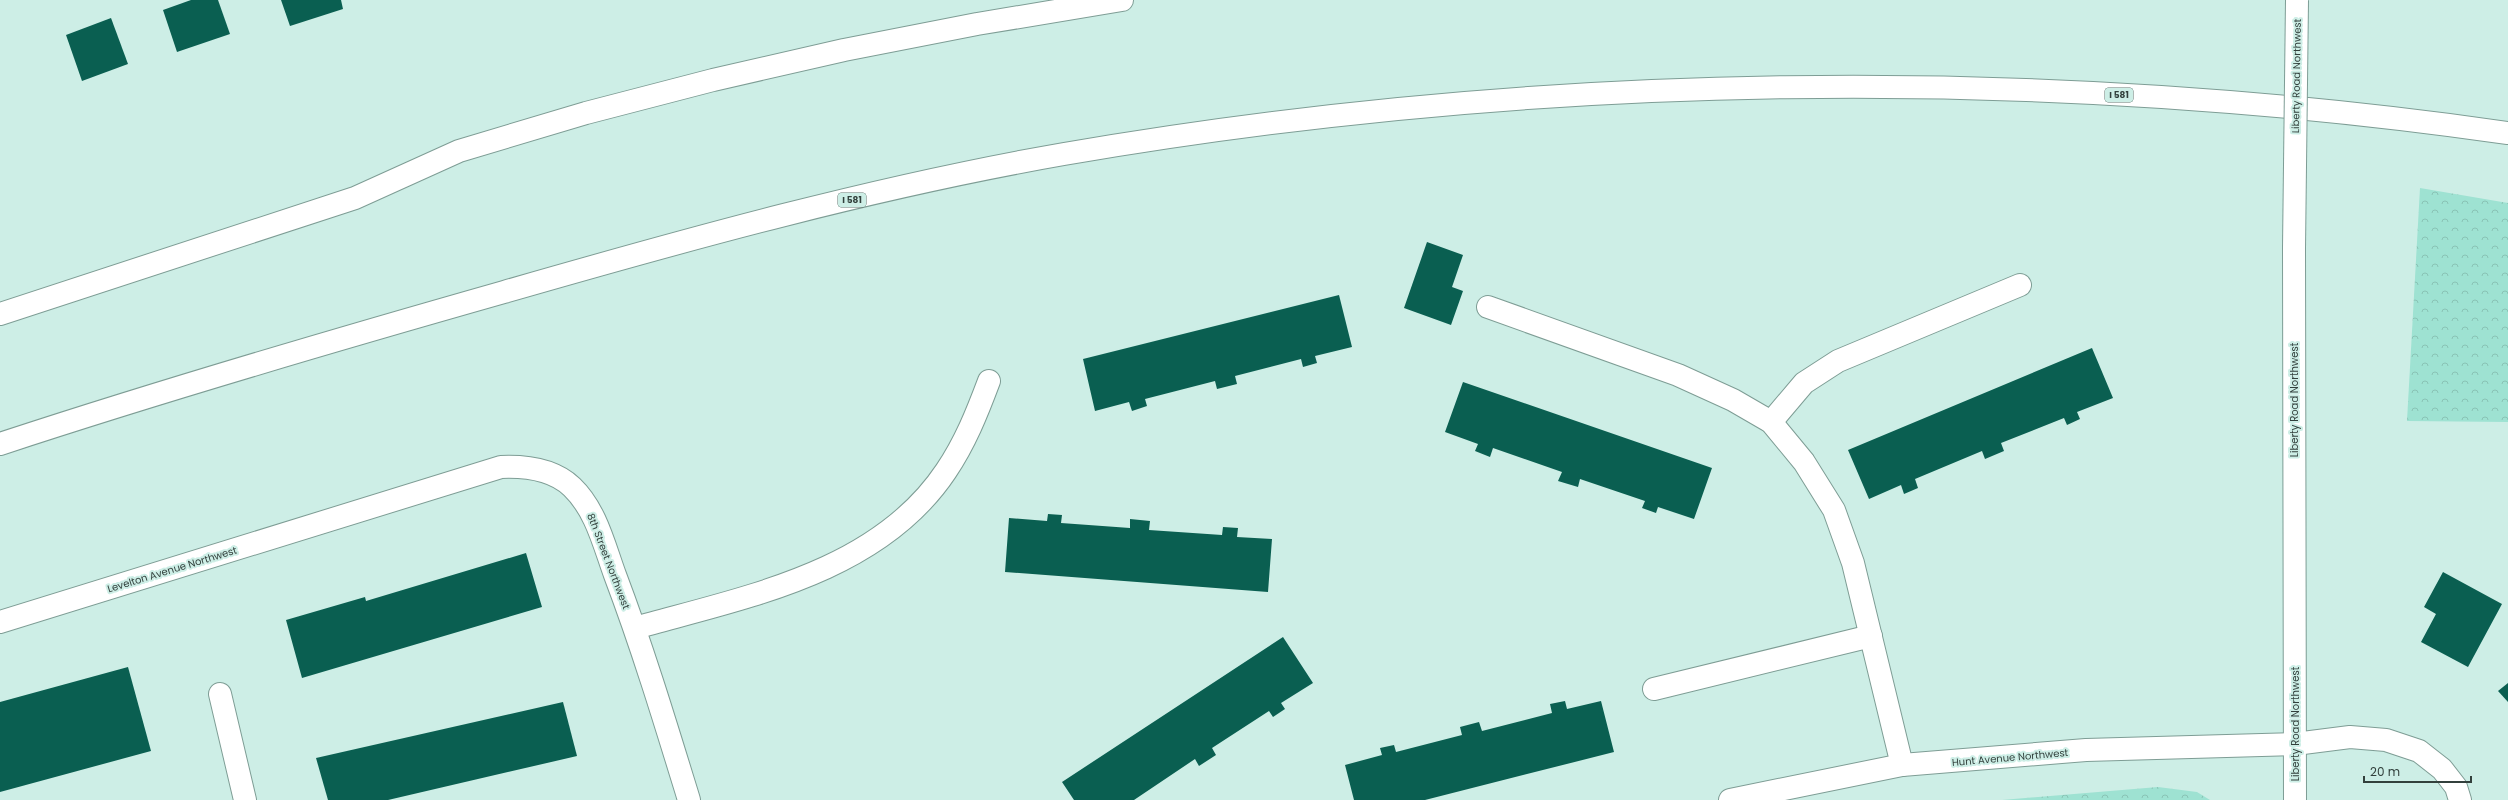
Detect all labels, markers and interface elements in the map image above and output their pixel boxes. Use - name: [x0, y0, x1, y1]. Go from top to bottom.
- street label: Liberty Road Northwest: [2288, 18, 2305, 133]
- road number: I 581: [2105, 88, 2133, 102]
- road number: I 581: [838, 193, 866, 207]
- street label: Liberty Road Northwest: [2287, 342, 2302, 457]
- street label: 8th Street Northwest: [583, 511, 634, 612]
- street label: Levelton Avenue Northwest: [106, 543, 239, 596]
- street label: Liberty Road Northwest: [2288, 666, 2303, 781]
- street label: Hunt Avenue Northwest: [1951, 745, 2069, 770]
- scale bar: [2364, 758, 2471, 784]
- text: 20 m: [2370, 763, 2400, 780]

